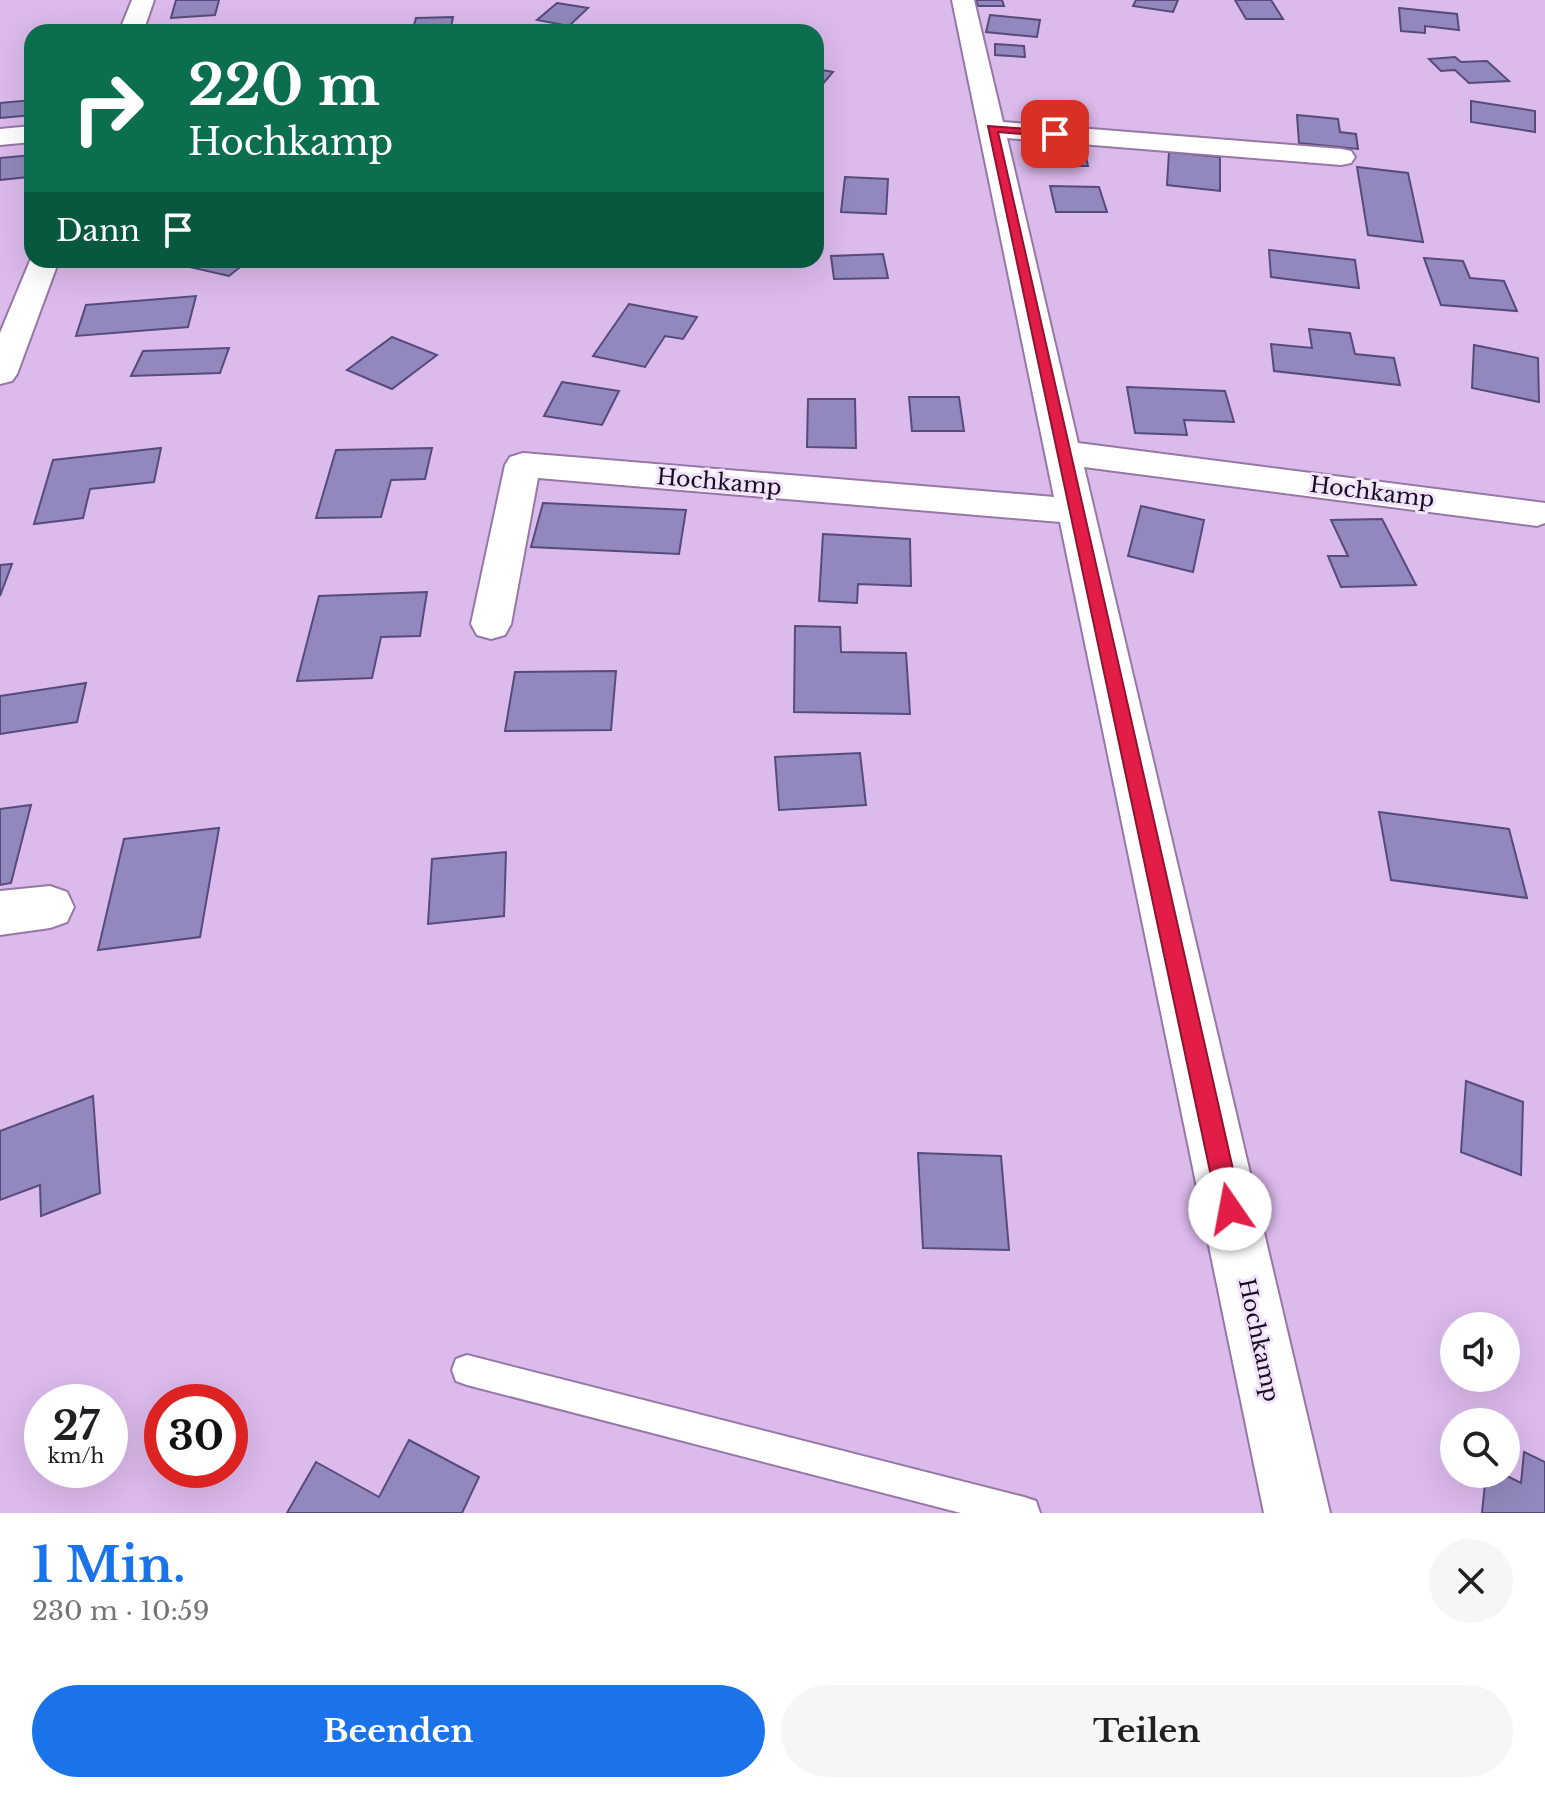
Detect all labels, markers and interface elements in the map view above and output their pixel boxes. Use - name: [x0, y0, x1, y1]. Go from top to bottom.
- text: 220 m: [188, 51, 380, 120]
- icon: right: [56, 56, 160, 160]
- pin: [1021, 100, 1089, 168]
- icon: arrive: [1033, 112, 1077, 156]
- text: Hochkamp: [188, 120, 393, 165]
- icon: arrive: [156, 208, 200, 252]
- text: Dann: [56, 212, 140, 249]
- street label: Hochkamp: [655, 463, 783, 501]
- street label: Hochkamp: [1308, 471, 1436, 513]
- position arrow: [1188, 1167, 1272, 1251]
- street label: Hochkamp: [1233, 1276, 1285, 1404]
- map controls: [1440, 1312, 1520, 1488]
- button: sound: [1440, 1312, 1520, 1392]
- speed limit sign: 30: [144, 1384, 248, 1488]
- text: 27: [53, 1401, 99, 1451]
- button: search: [1440, 1408, 1520, 1488]
- text: km/h: [48, 1444, 104, 1468]
- text: 1 Min.: [32, 1535, 185, 1595]
- button: close: [1429, 1539, 1513, 1623]
- text: 230 m · 10:59: [32, 1595, 209, 1627]
- button: Beenden: [32, 1685, 765, 1777]
- button: Teilen: [781, 1685, 1513, 1777]

